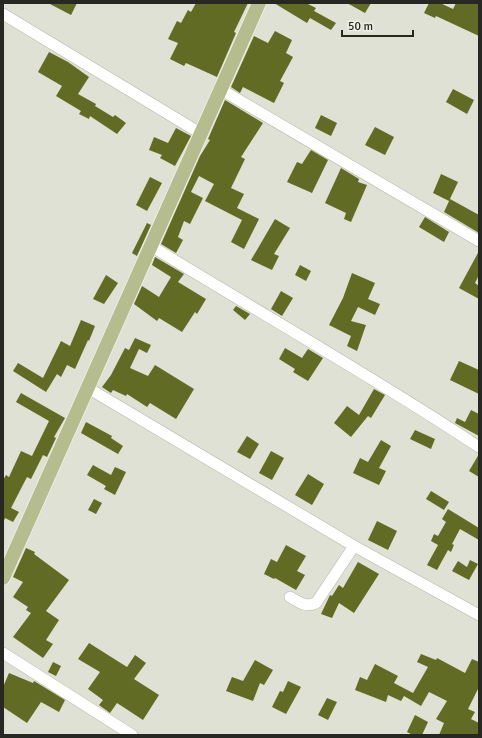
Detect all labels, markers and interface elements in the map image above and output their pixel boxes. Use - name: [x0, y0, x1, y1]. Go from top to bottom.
- scale bar: [342, 12, 413, 38]
- text: 50 m: [348, 19, 373, 34]

